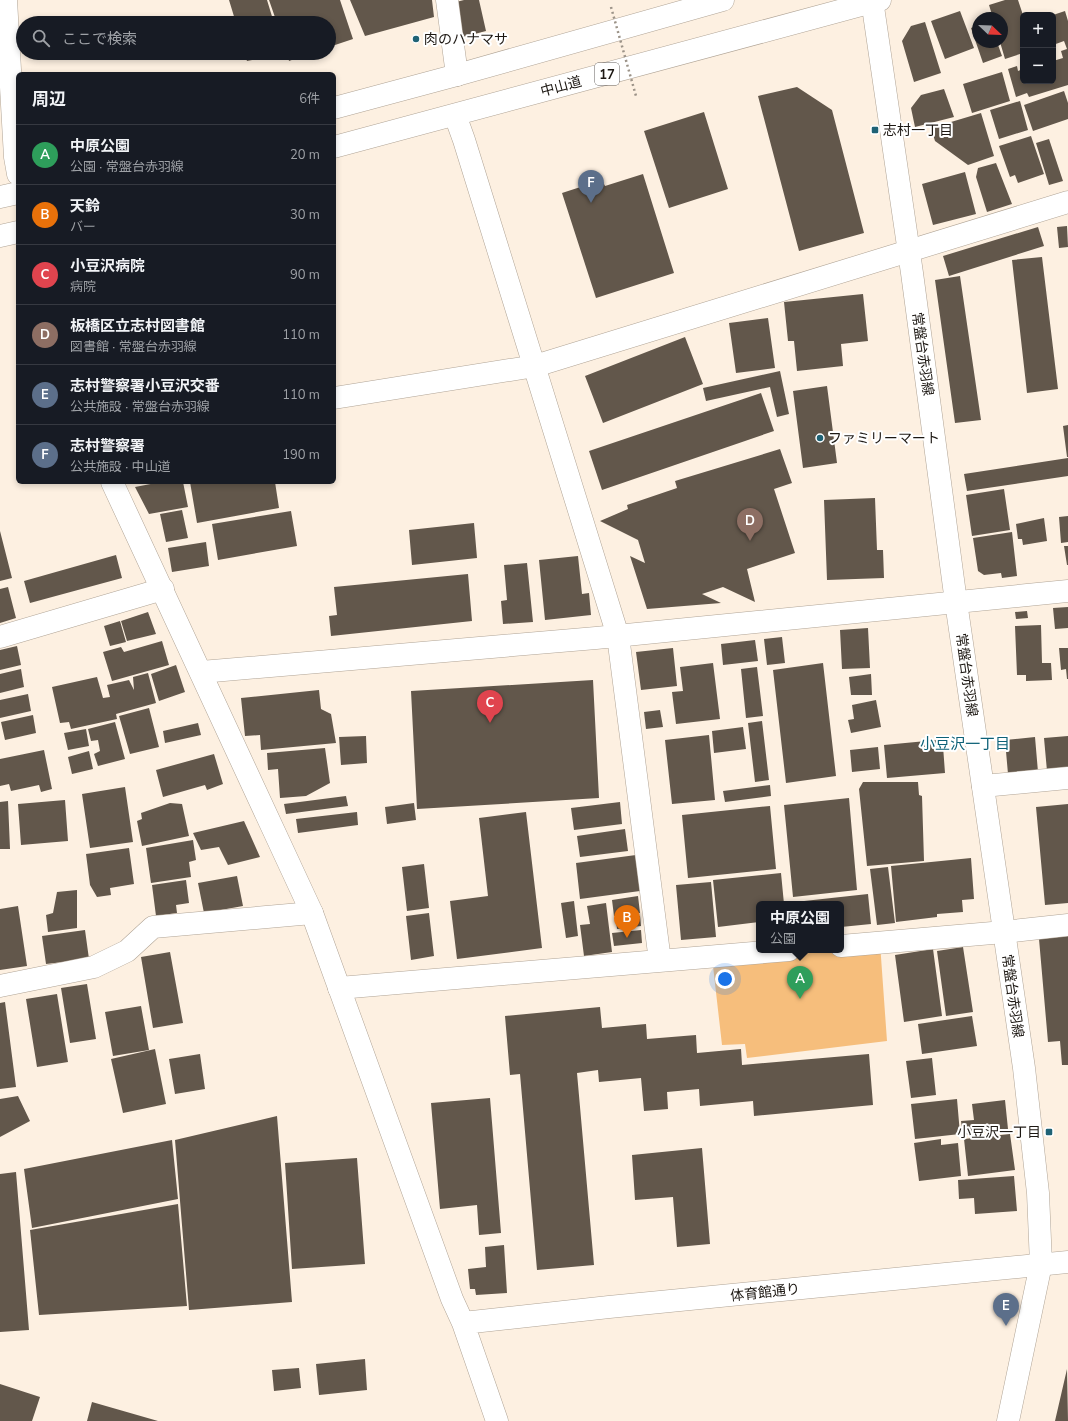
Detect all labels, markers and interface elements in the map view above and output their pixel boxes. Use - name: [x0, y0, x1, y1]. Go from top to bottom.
- north arrow: [972, 12, 1008, 48]
- map controls: [1020, 12, 1056, 84]
- button: +: [1020, 12, 1056, 48]
- search box: [16, 16, 336, 60]
- icon: search: [30, 27, 52, 49]
- text: ここで検索: [62, 29, 137, 49]
- place label: 肉のハナマサ: [424, 30, 508, 49]
- marker: 肉のハナマサ: [411, 34, 421, 44]
- button: −: [1020, 48, 1056, 84]
- road number: 17: [595, 63, 619, 85]
- street label: 中山道: [538, 72, 584, 101]
- text: 周辺: [32, 88, 66, 111]
- text: 6件: [299, 90, 320, 108]
- place label: 志村一丁目: [883, 121, 953, 140]
- marker: 志村一丁目: [870, 125, 880, 135]
- text: 中原公園: [70, 136, 130, 156]
- text: A: [40, 146, 50, 164]
- text: 20 m: [290, 146, 320, 164]
- text: 公園 · 常盤台赤羽線: [70, 158, 184, 176]
- pin: F: [578, 170, 604, 203]
- text: 天鈴: [70, 196, 100, 216]
- text: B: [41, 206, 49, 224]
- text: 30 m: [290, 206, 320, 224]
- text: バー: [70, 218, 96, 236]
- text: 小豆沢病院: [70, 256, 145, 276]
- text: C: [41, 266, 49, 284]
- text: 90 m: [290, 266, 320, 284]
- text: 病院: [70, 278, 96, 296]
- street label: 常盤台赤羽線: [907, 311, 938, 397]
- text: 板橋区立志村図書館: [70, 316, 205, 336]
- text: D: [40, 326, 50, 344]
- text: 110 m: [282, 326, 320, 344]
- text: 図書館 · 常盤台赤羽線: [70, 338, 197, 356]
- text: 志村警察署小豆沢交番: [70, 376, 220, 396]
- text: E: [41, 386, 49, 404]
- text: 110 m: [282, 386, 320, 404]
- text: 公共施設 · 常盤台赤羽線: [70, 398, 210, 416]
- place label: ファミリーマート: [828, 429, 940, 448]
- marker: ファミリーマート: [815, 433, 825, 443]
- text: 志村警察署: [70, 436, 145, 456]
- text: F: [41, 446, 49, 464]
- text: 190 m: [282, 446, 320, 464]
- text: 公共施設 · 中山道: [70, 458, 171, 476]
- pin: D: [737, 508, 763, 541]
- street label: 常盤台赤羽線: [951, 632, 982, 718]
- pin: C: [477, 690, 503, 723]
- district label: 小豆沢一丁目: [920, 734, 1010, 754]
- popup: [756, 901, 844, 953]
- pin: B: [614, 905, 640, 938]
- text: 中原公園: [770, 908, 830, 928]
- text: 公園: [770, 930, 796, 948]
- street label: 常盤台赤羽線: [997, 953, 1028, 1039]
- pin: A: [787, 966, 813, 999]
- your location: [715, 969, 735, 989]
- place label: 小豆沢一丁目: [957, 1123, 1041, 1142]
- marker: 小豆沢一丁目: [1044, 1127, 1054, 1137]
- street label: 体育館通り: [729, 1279, 801, 1306]
- pin: E: [993, 1293, 1019, 1326]

